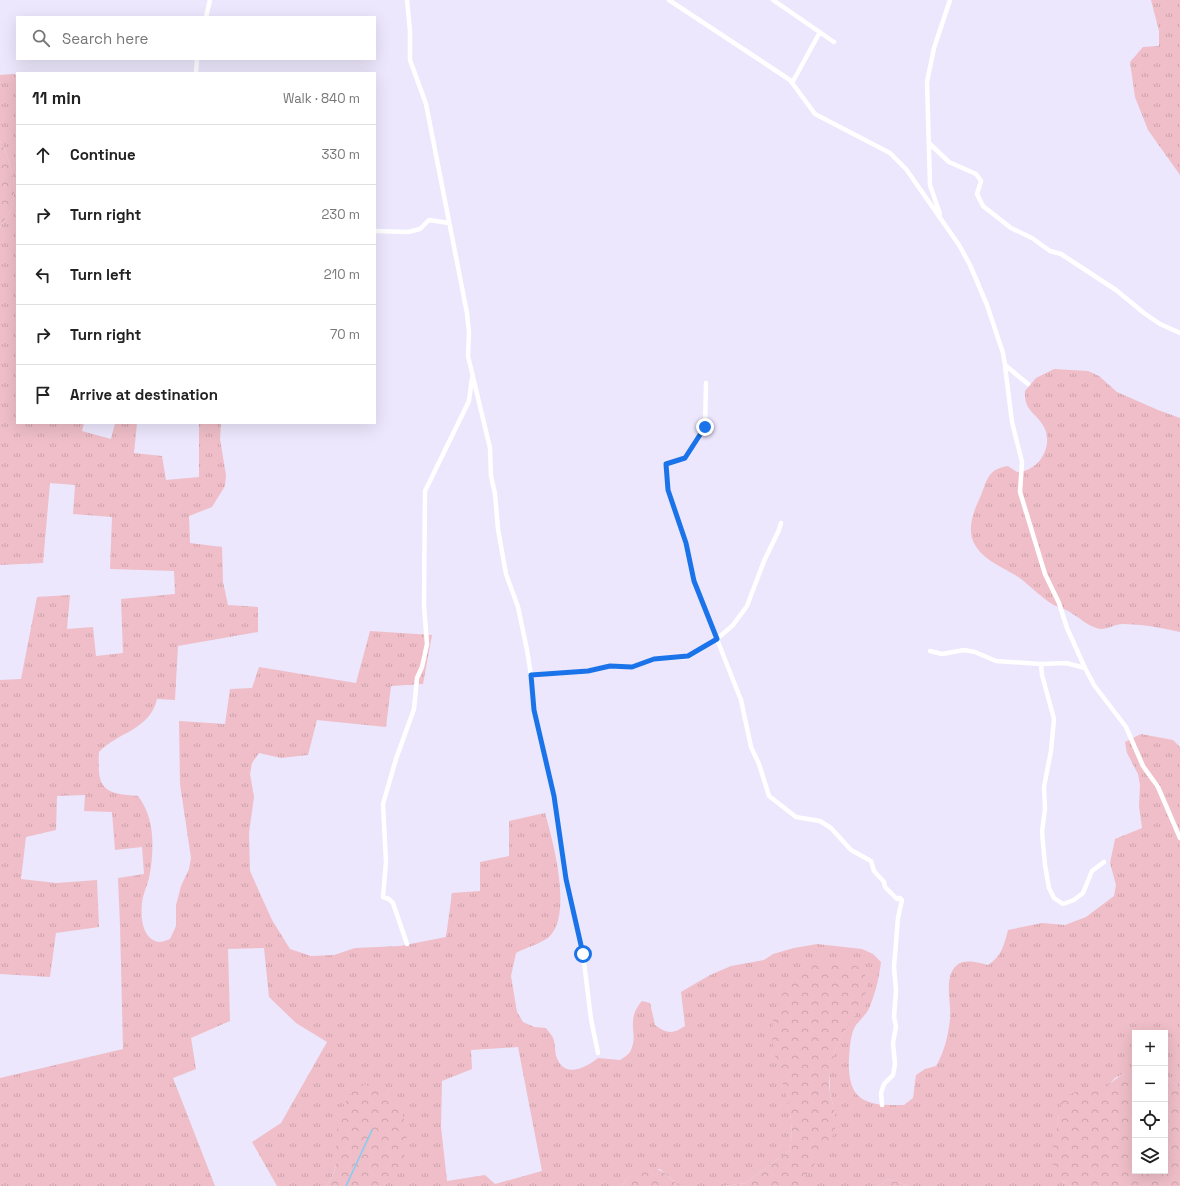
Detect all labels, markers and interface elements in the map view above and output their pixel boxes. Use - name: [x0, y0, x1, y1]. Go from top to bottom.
- search box: [16, 16, 376, 60]
- icon: search: [30, 27, 52, 49]
- text: Search here: [62, 29, 148, 48]
- text: 11 min: [32, 87, 81, 109]
- text: Walk · 840 m: [283, 90, 360, 107]
- icon: ahead: [32, 144, 54, 166]
- text: Continue: [70, 145, 136, 164]
- text: 330 m: [321, 146, 360, 163]
- icon: right: [32, 204, 54, 226]
- text: Turn right: [70, 205, 141, 224]
- text: 230 m: [322, 206, 360, 223]
- icon: left: [32, 264, 54, 286]
- text: Turn left: [70, 265, 132, 284]
- text: 210 m: [324, 266, 360, 283]
- icon: right: [32, 324, 54, 346]
- text: Turn right: [70, 325, 141, 344]
- text: 70 m: [330, 326, 360, 343]
- icon: arrive: [32, 384, 54, 406]
- text: Arrive at destination: [70, 385, 218, 404]
- route end: [696, 418, 714, 436]
- route start: [574, 945, 592, 963]
- map controls: [1132, 1030, 1168, 1174]
- button: +: [1132, 1030, 1168, 1066]
- button: −: [1132, 1066, 1168, 1102]
- button: locate: [1132, 1102, 1168, 1138]
- button: layers: [1132, 1138, 1168, 1174]

